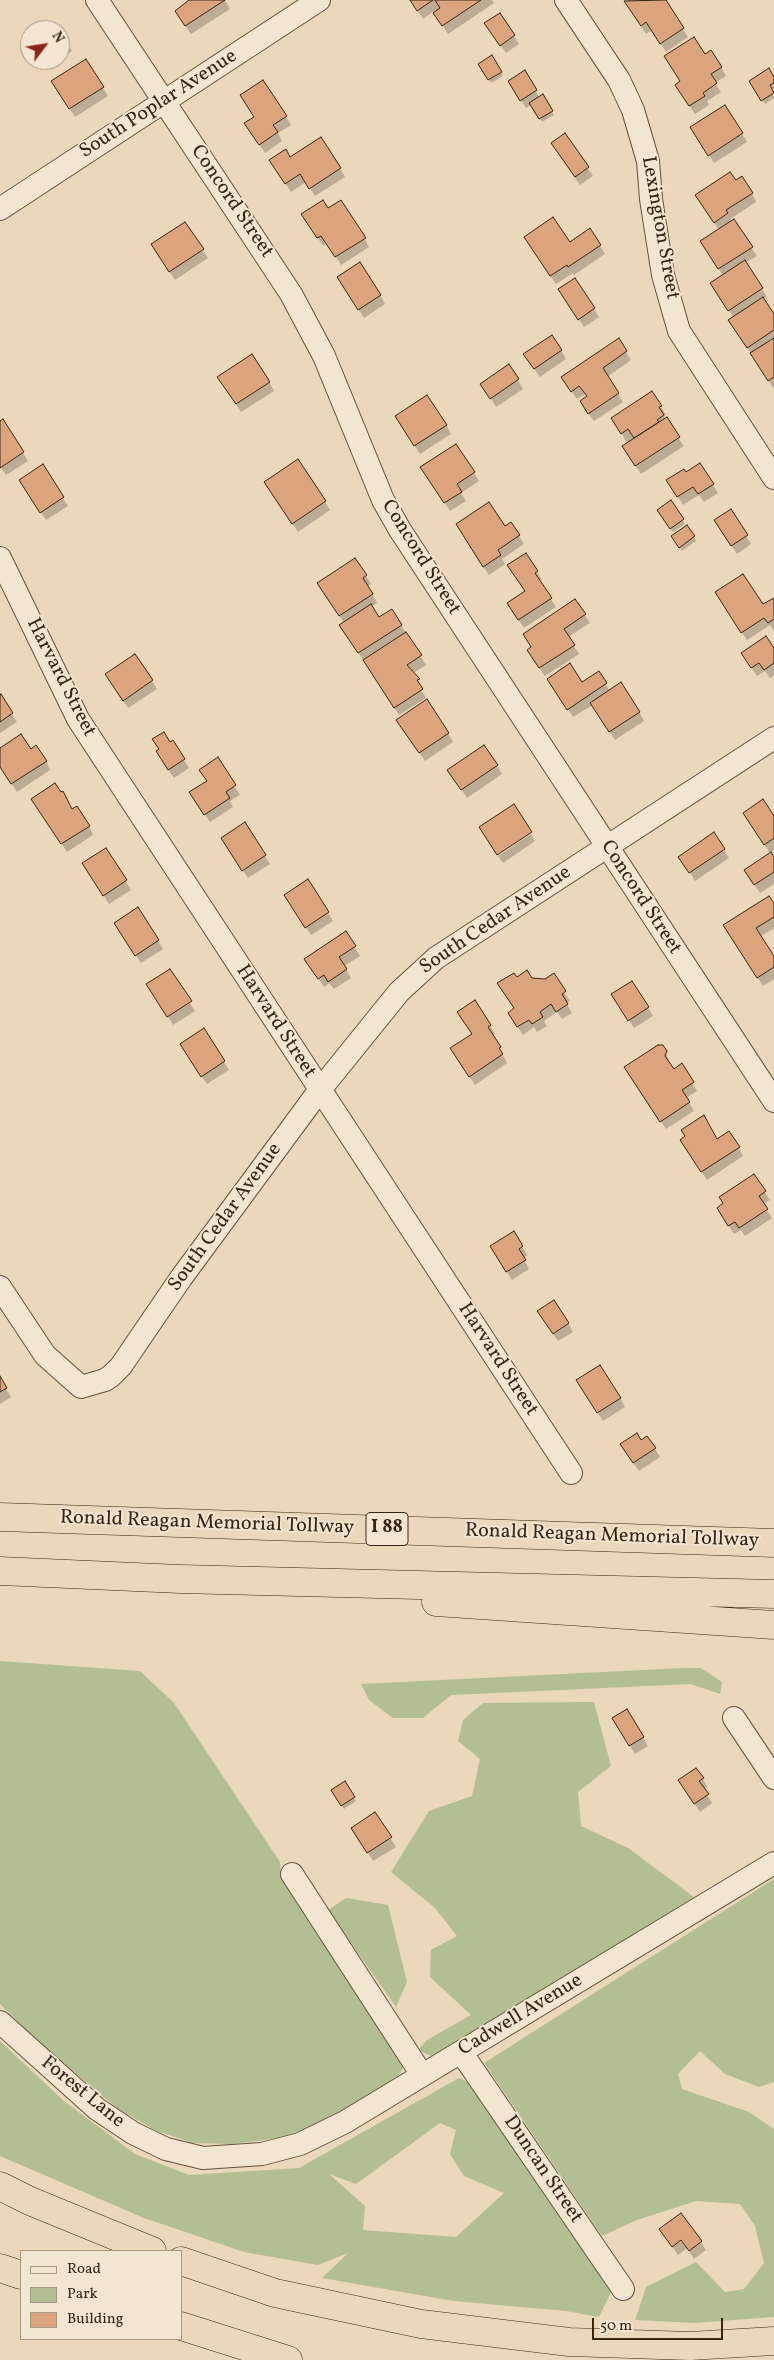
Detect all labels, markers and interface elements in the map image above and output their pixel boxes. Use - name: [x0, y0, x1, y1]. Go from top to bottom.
- north arrow: [20, 20, 70, 70]
- text: N: [47, 28, 68, 47]
- street label: South Poplar Avenue: [76, 45, 242, 165]
- street label: Concord Street: [184, 141, 278, 263]
- street label: Lexington Street: [635, 154, 683, 302]
- street label: Concord Street: [375, 496, 465, 620]
- street label: Harvard Street: [20, 615, 100, 741]
- street label: Concord Street: [594, 836, 686, 960]
- street label: South Cedar Avenue: [416, 861, 576, 981]
- street label: Harvard Street: [230, 961, 320, 1083]
- street label: South Cedar Avenue: [164, 1139, 288, 1297]
- street label: Harvard Street: [452, 1299, 542, 1421]
- street label: Ronald Reagan Memorial Tollway: [59, 1507, 355, 1541]
- road number: I 88: [366, 1512, 408, 1546]
- street label: Ronald Reagan Memorial Tollway: [464, 1520, 760, 1554]
- street label: Cadwell Avenue: [455, 1970, 587, 2062]
- street label: Forest Lane: [35, 2052, 129, 2134]
- street label: Duncan Street: [497, 2111, 587, 2229]
- legend: [20, 2250, 182, 2340]
- text: Road: [67, 2259, 101, 2280]
- text: Park: [67, 2284, 98, 2305]
- scale bar: [594, 2308, 725, 2340]
- text: Building: [67, 2309, 123, 2330]
- text: 50 m: [600, 2316, 632, 2337]

